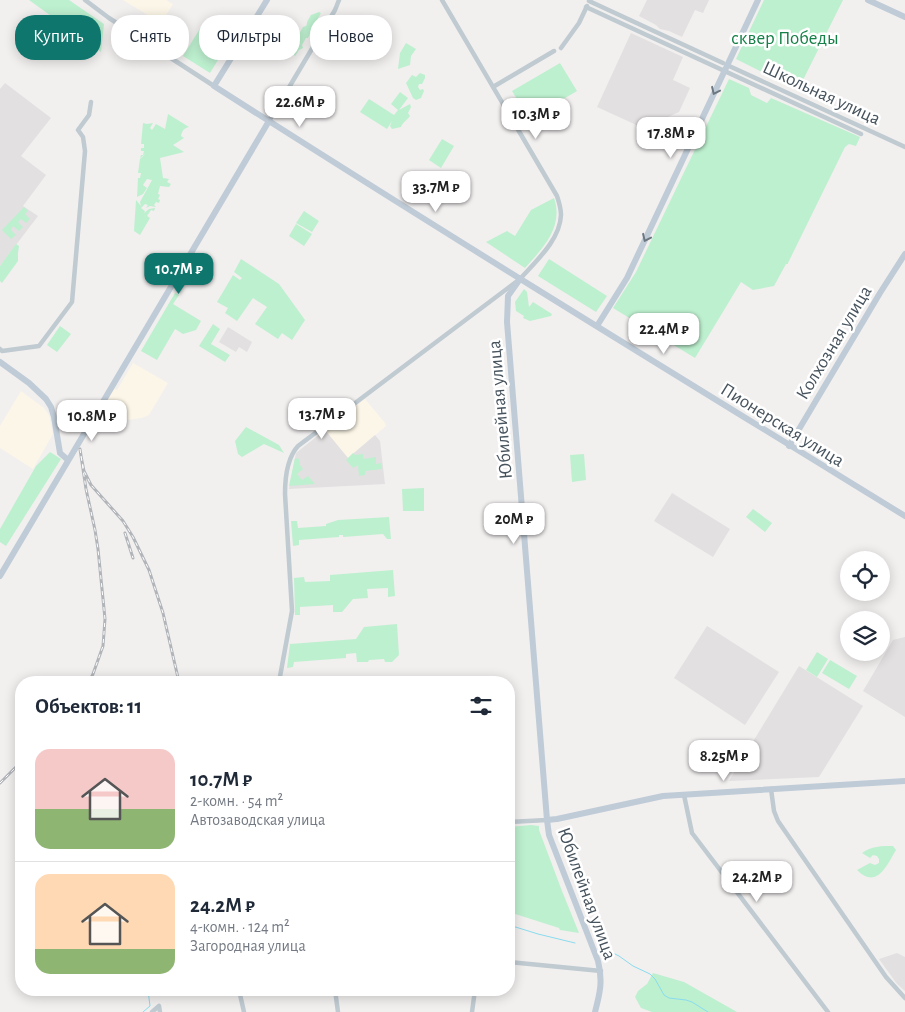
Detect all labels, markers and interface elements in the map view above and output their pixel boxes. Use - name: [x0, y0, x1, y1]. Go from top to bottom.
- chip: Купить: [15, 15, 101, 60]
- chip: Снять: [111, 15, 189, 60]
- chip: Фильтры: [199, 15, 300, 60]
- chip: Новое: [310, 15, 392, 60]
- park label: сквер Победы: [731, 29, 839, 48]
- street label: Школьная улица: [760, 58, 883, 129]
- pin: 22.6M ₽: [254, 86, 346, 128]
- one-way arrow: [710, 86, 721, 95]
- text: 22.6M ₽: [275, 94, 325, 110]
- pin: 10.3M ₽: [490, 98, 582, 140]
- text: 10.3M ₽: [512, 106, 560, 122]
- pin: 17.8M ₽: [625, 116, 717, 159]
- text: 17.8M ₽: [648, 125, 694, 141]
- pin: 33.7M ₽: [390, 170, 482, 213]
- text: 33.7M ₽: [412, 179, 460, 195]
- one-way arrow: [642, 233, 652, 242]
- pin: 10.7M ₽: [133, 252, 225, 295]
- text: 10.7M ₽: [155, 261, 203, 277]
- street label: Колхозная улица: [793, 282, 876, 403]
- pin: 22.4M ₽: [618, 312, 710, 355]
- text: 22.4M ₽: [639, 321, 689, 337]
- street label: Юбилейная улица: [485, 339, 516, 480]
- street label: Пионерская улица: [717, 380, 848, 471]
- pin: 13.7M ₽: [276, 398, 368, 440]
- pin: 10.8M ₽: [46, 400, 138, 442]
- text: 13.7M ₽: [299, 406, 345, 422]
- text: 10.8M ₽: [68, 408, 116, 424]
- pin: 20M ₽: [479, 502, 549, 545]
- text: 20M ₽: [495, 511, 533, 527]
- map controls: [840, 551, 890, 661]
- button: locate: [840, 551, 890, 601]
- button: layers: [840, 611, 890, 661]
- icon: filters: [467, 692, 495, 720]
- text: Объектов: 11: [35, 696, 142, 717]
- pin: 8.25M ₽: [678, 740, 770, 782]
- text: 8.25M ₽: [700, 748, 748, 764]
- icon: home: [75, 769, 135, 829]
- text: 10.7M ₽: [190, 769, 252, 790]
- text: 2-комн. · 54 m²: [190, 793, 283, 809]
- text: Автозаводская улица: [190, 812, 325, 828]
- street label: Юбилейная улица: [554, 825, 619, 963]
- pin: 24.2M ₽: [711, 860, 803, 903]
- text: 24.2M ₽: [732, 869, 782, 885]
- icon: home: [75, 894, 135, 954]
- text: 24.2M ₽: [190, 895, 255, 916]
- text: 4-комн. · 124 m²: [190, 919, 290, 935]
- text: Загородная улица: [190, 938, 306, 954]

